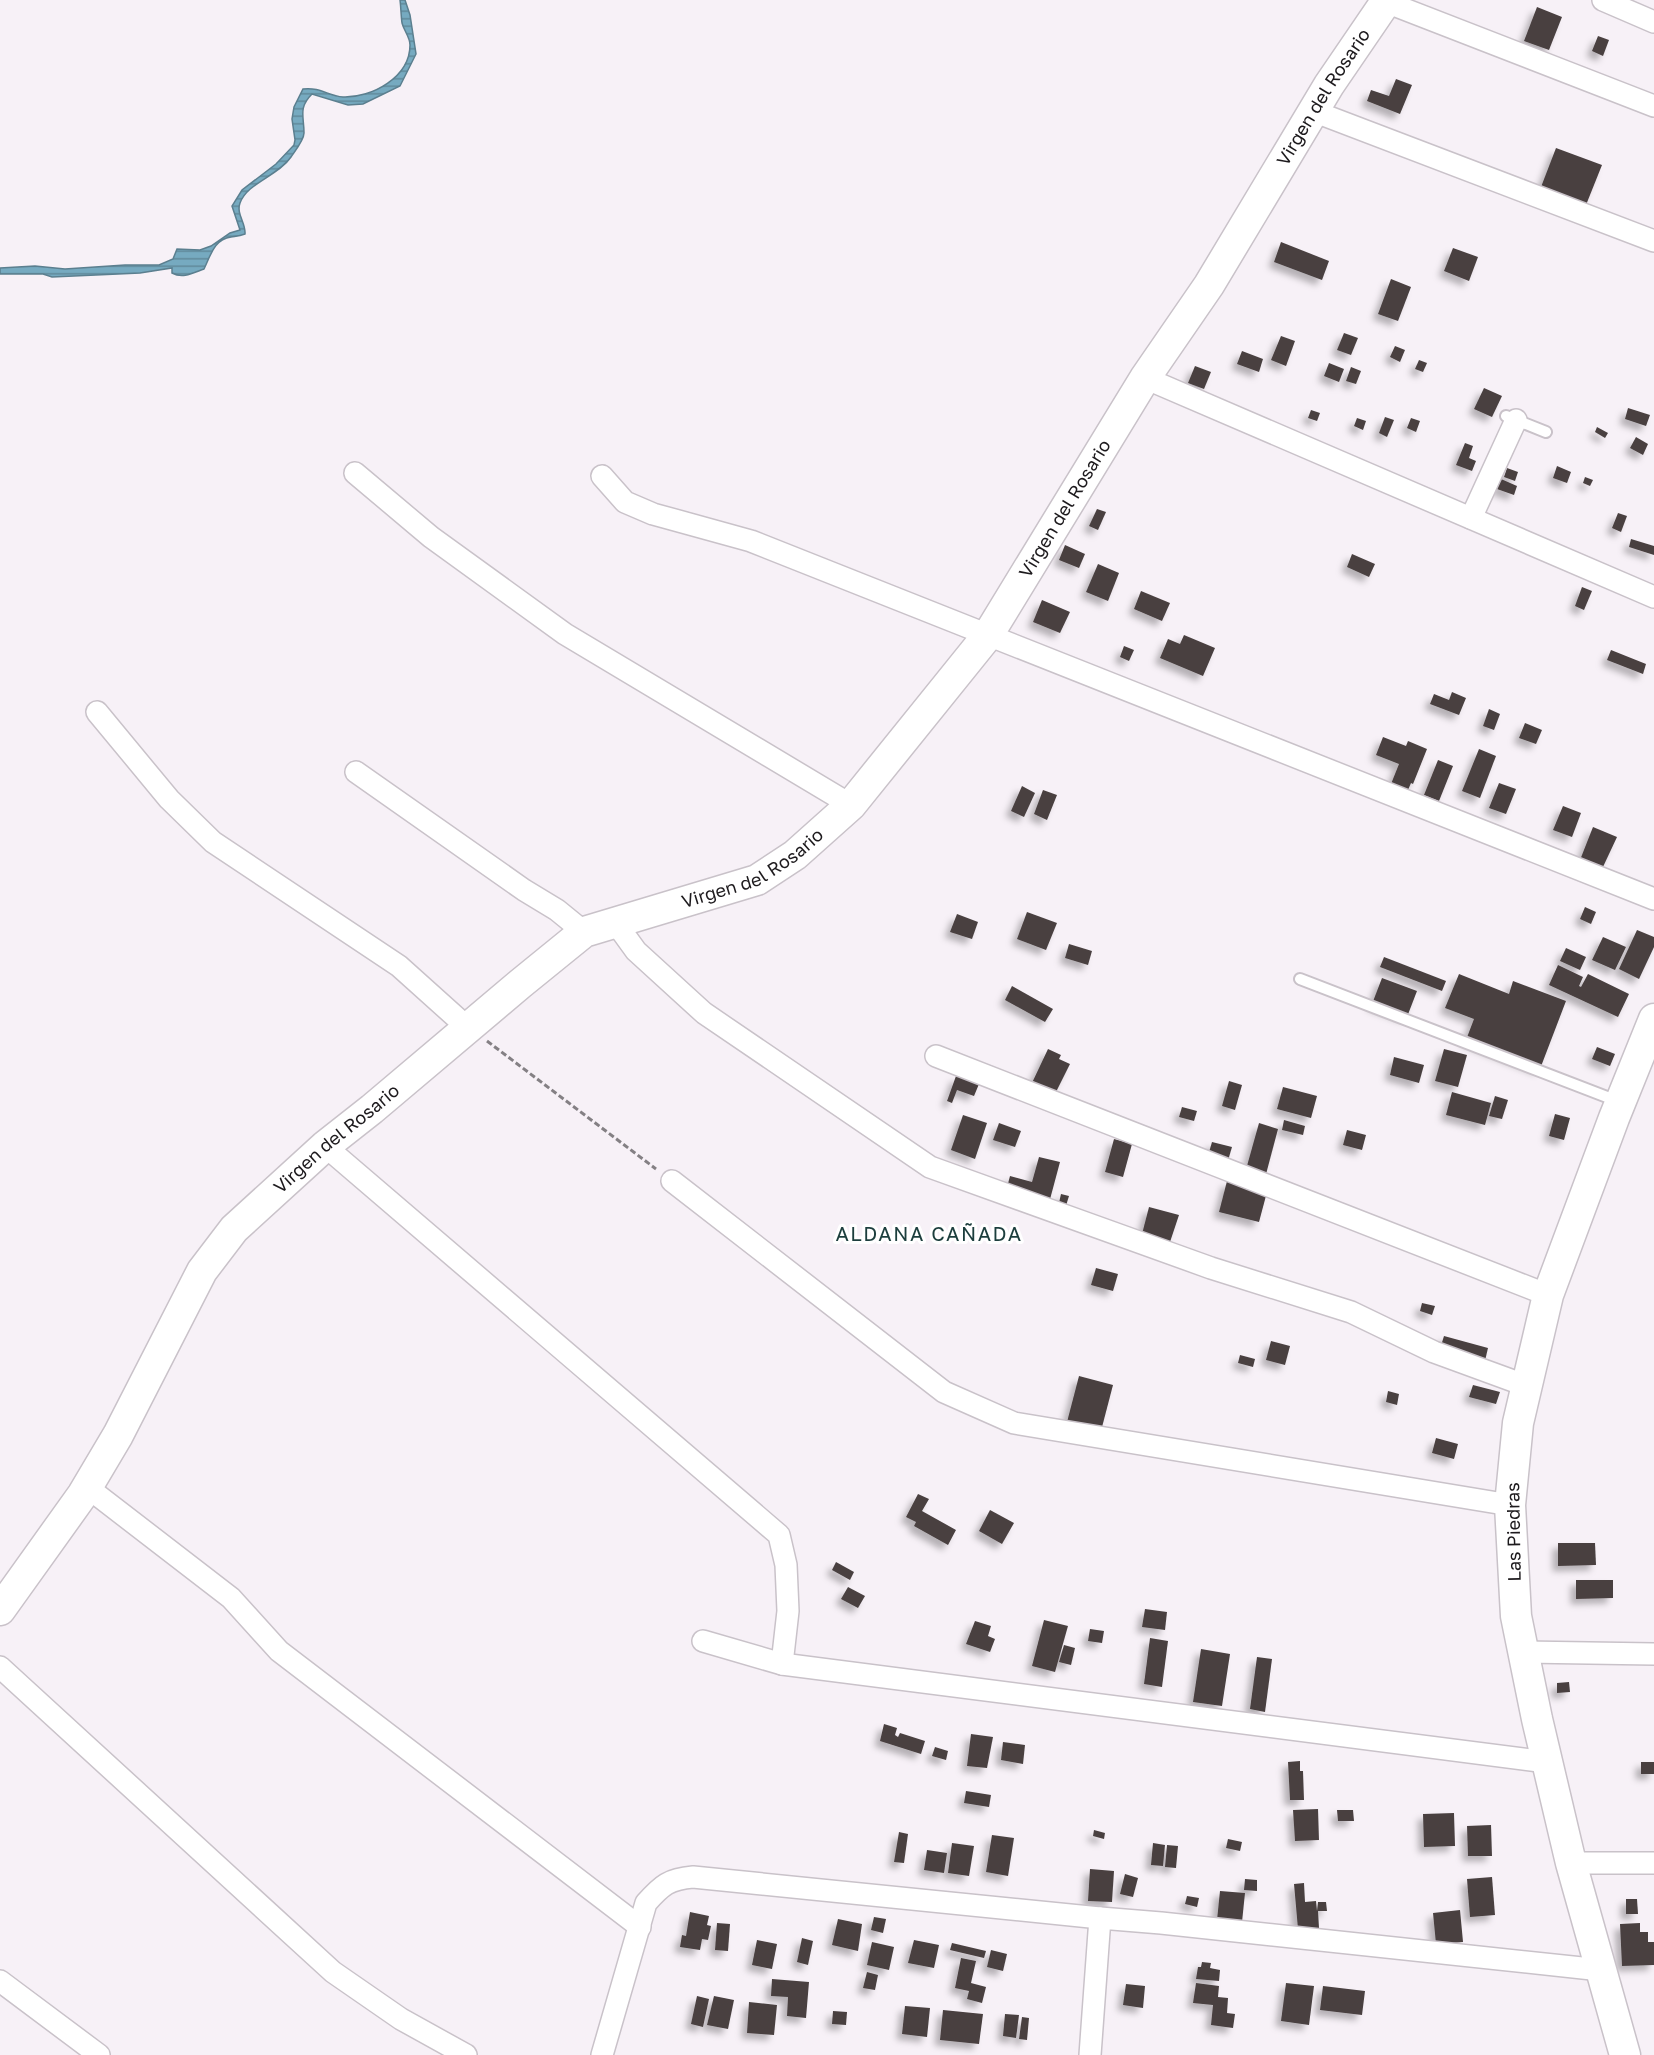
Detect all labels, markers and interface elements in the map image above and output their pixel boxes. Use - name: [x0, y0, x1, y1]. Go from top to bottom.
- street label: Virgen del Rosario: [1271, 24, 1374, 169]
- street label: Virgen del Rosario: [1014, 435, 1115, 581]
- street label: Virgen del Rosario: [679, 823, 827, 912]
- street label: Virgen del Rosario: [269, 1079, 403, 1197]
- district label: ALDANA CAÑADA: [835, 1221, 1023, 1245]
- street label: Las Piedras: [1501, 1482, 1525, 1582]

